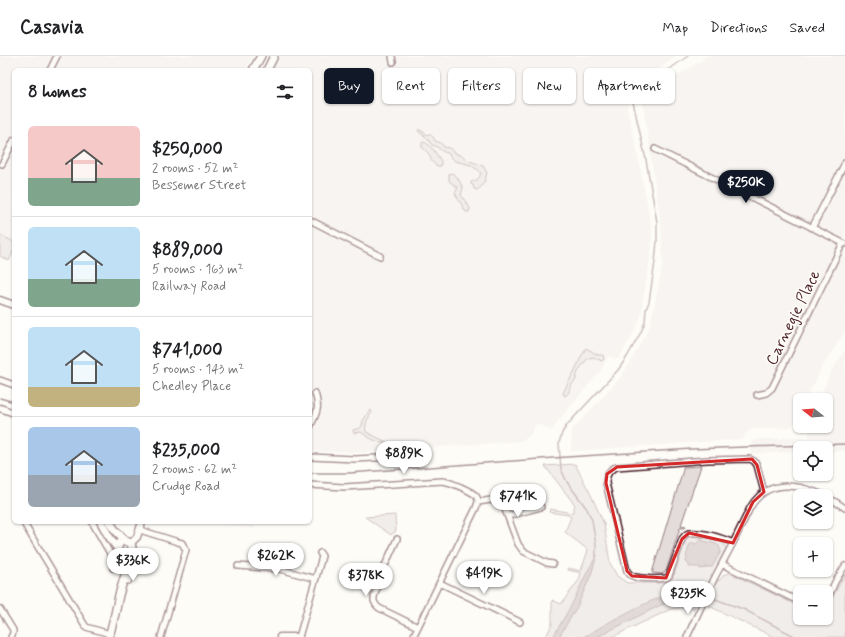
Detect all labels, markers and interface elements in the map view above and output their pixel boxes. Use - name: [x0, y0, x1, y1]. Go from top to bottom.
- text: Casavia: [20, 15, 84, 40]
- text: Map: [662, 19, 688, 37]
- text: Directions: [710, 19, 768, 37]
- text: Saved: [790, 19, 825, 37]
- chip: Buy: [324, 68, 374, 104]
- chip: Rent: [382, 68, 440, 104]
- chip: Filters: [448, 68, 515, 104]
- chip: New: [523, 68, 576, 104]
- chip: Apartment: [584, 68, 675, 104]
- text: 8 homes: [28, 81, 87, 103]
- icon: filters: [274, 81, 296, 103]
- text: $250,000: [152, 138, 223, 160]
- icon: home: [60, 142, 108, 190]
- text: 2 rooms · 52 m²: [152, 160, 238, 177]
- pin: $250K: [718, 170, 774, 204]
- text: $250K: [727, 174, 765, 191]
- text: Bessemer Street: [152, 177, 247, 194]
- text: $889,000: [152, 239, 223, 261]
- icon: home: [60, 243, 108, 291]
- text: 5 rooms · 163 m²: [152, 261, 243, 278]
- street label: Carnegie Place: [761, 266, 826, 369]
- text: Railway Road: [152, 278, 226, 295]
- text: $741,000: [152, 339, 222, 361]
- icon: home: [60, 343, 108, 391]
- text: 5 rooms · 143 m²: [152, 361, 244, 378]
- text: Chedley Place: [152, 378, 231, 395]
- north arrow: [793, 393, 833, 433]
- map controls: [793, 393, 833, 625]
- text: $235,000: [152, 439, 220, 461]
- pin: $889K: [376, 441, 432, 475]
- button: locate: [793, 441, 833, 481]
- icon: home: [60, 443, 108, 491]
- text: $889K: [385, 445, 423, 462]
- text: 2 rooms · 62 m²: [152, 461, 237, 478]
- text: Crudge Road: [152, 478, 220, 495]
- pin: $741K: [490, 484, 546, 518]
- text: $741K: [499, 488, 537, 505]
- button: layers: [793, 489, 833, 529]
- button: +: [793, 537, 833, 577]
- pin: $262K: [248, 543, 304, 577]
- text: $262K: [257, 547, 295, 564]
- pin: $336K: [105, 548, 161, 582]
- text: $336K: [116, 552, 150, 569]
- pin: $419K: [456, 561, 512, 595]
- pin: $378K: [338, 563, 394, 597]
- text: $419K: [466, 565, 502, 582]
- text: $378K: [348, 567, 384, 584]
- pin: $235K: [660, 581, 716, 615]
- text: $235K: [670, 585, 706, 602]
- button: −: [793, 585, 833, 625]

